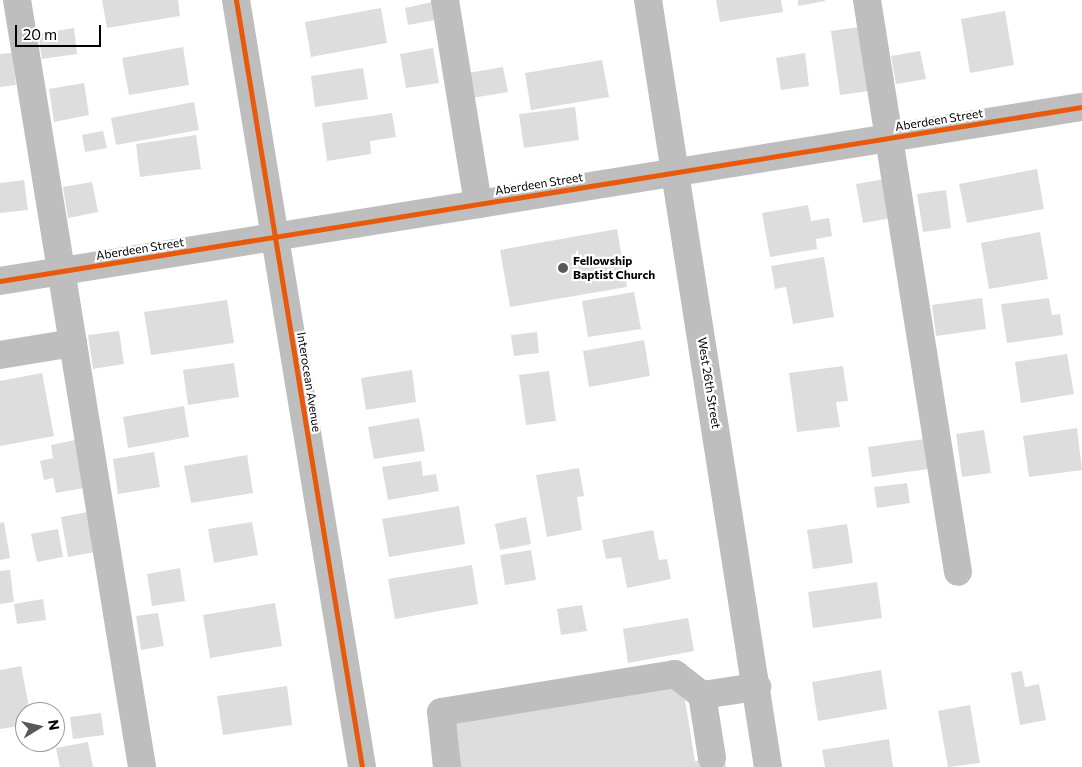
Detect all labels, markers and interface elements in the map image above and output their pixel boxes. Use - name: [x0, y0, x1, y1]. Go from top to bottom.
- scale bar: [18, 15, 104, 47]
- text: 20 m: [23, 25, 57, 43]
- street label: Aberdeen Street: [894, 106, 984, 134]
- street label: Aberdeen Street: [494, 170, 584, 198]
- street label: Aberdeen Street: [95, 235, 185, 263]
- place label: Fellowship Baptist Church: [573, 254, 655, 282]
- marker: Fellowship Baptist Church: [557, 262, 569, 274]
- street label: Interocean Avenue: [294, 331, 324, 433]
- street label: West 26th Street: [695, 336, 723, 430]
- north arrow: [15, 702, 65, 752]
- text: N: [45, 718, 64, 731]

